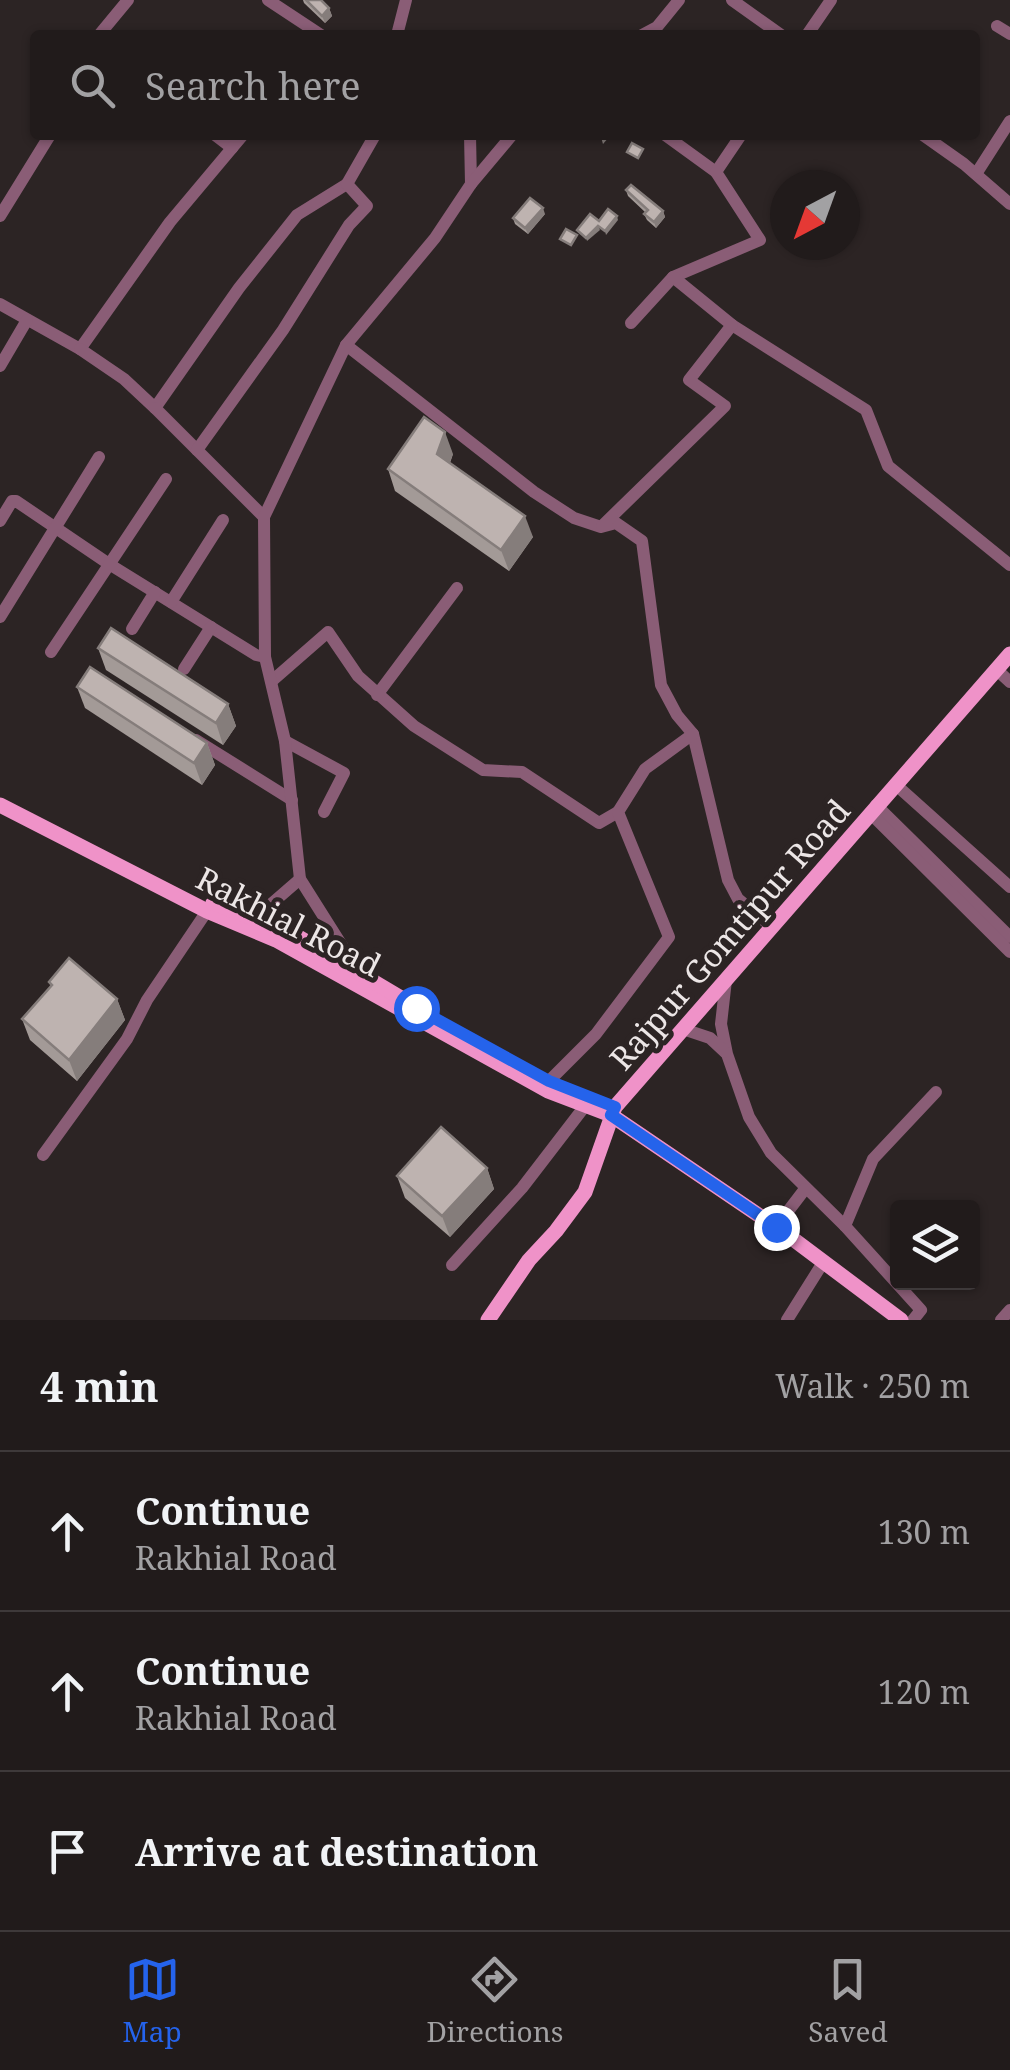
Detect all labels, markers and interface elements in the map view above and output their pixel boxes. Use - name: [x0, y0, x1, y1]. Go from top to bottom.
- search box: [30, 30, 980, 140]
- icon: search: [65, 58, 120, 113]
- text: Search here: [145, 59, 361, 111]
- north arrow: [770, 170, 860, 260]
- street label: Rajpur Gomtipur Road: [599, 789, 859, 1078]
- street label: Rakhial Road: [189, 856, 389, 986]
- route start: [394, 986, 440, 1032]
- map controls: [890, 1200, 980, 1290]
- button: layers: [890, 1200, 980, 1290]
- route end: [754, 1205, 800, 1251]
- text: 4 min: [40, 1357, 159, 1414]
- text: Walk · 250 m: [775, 1364, 970, 1407]
- text: Continue: [135, 1484, 310, 1536]
- icon: ahead: [40, 1504, 95, 1559]
- text: 130 m: [878, 1510, 970, 1553]
- text: Rakhial Road: [135, 1536, 337, 1579]
- text: Continue: [135, 1644, 310, 1696]
- icon: ahead: [40, 1664, 95, 1719]
- text: 120 m: [878, 1670, 970, 1713]
- text: Rakhial Road: [135, 1696, 337, 1739]
- icon: arrive: [40, 1824, 95, 1879]
- text: Arrive at destination: [135, 1825, 539, 1877]
- tab: Map: [122, 1952, 182, 2050]
- tab: Directions: [426, 1952, 563, 2050]
- tab: Saved: [808, 1952, 888, 2050]

